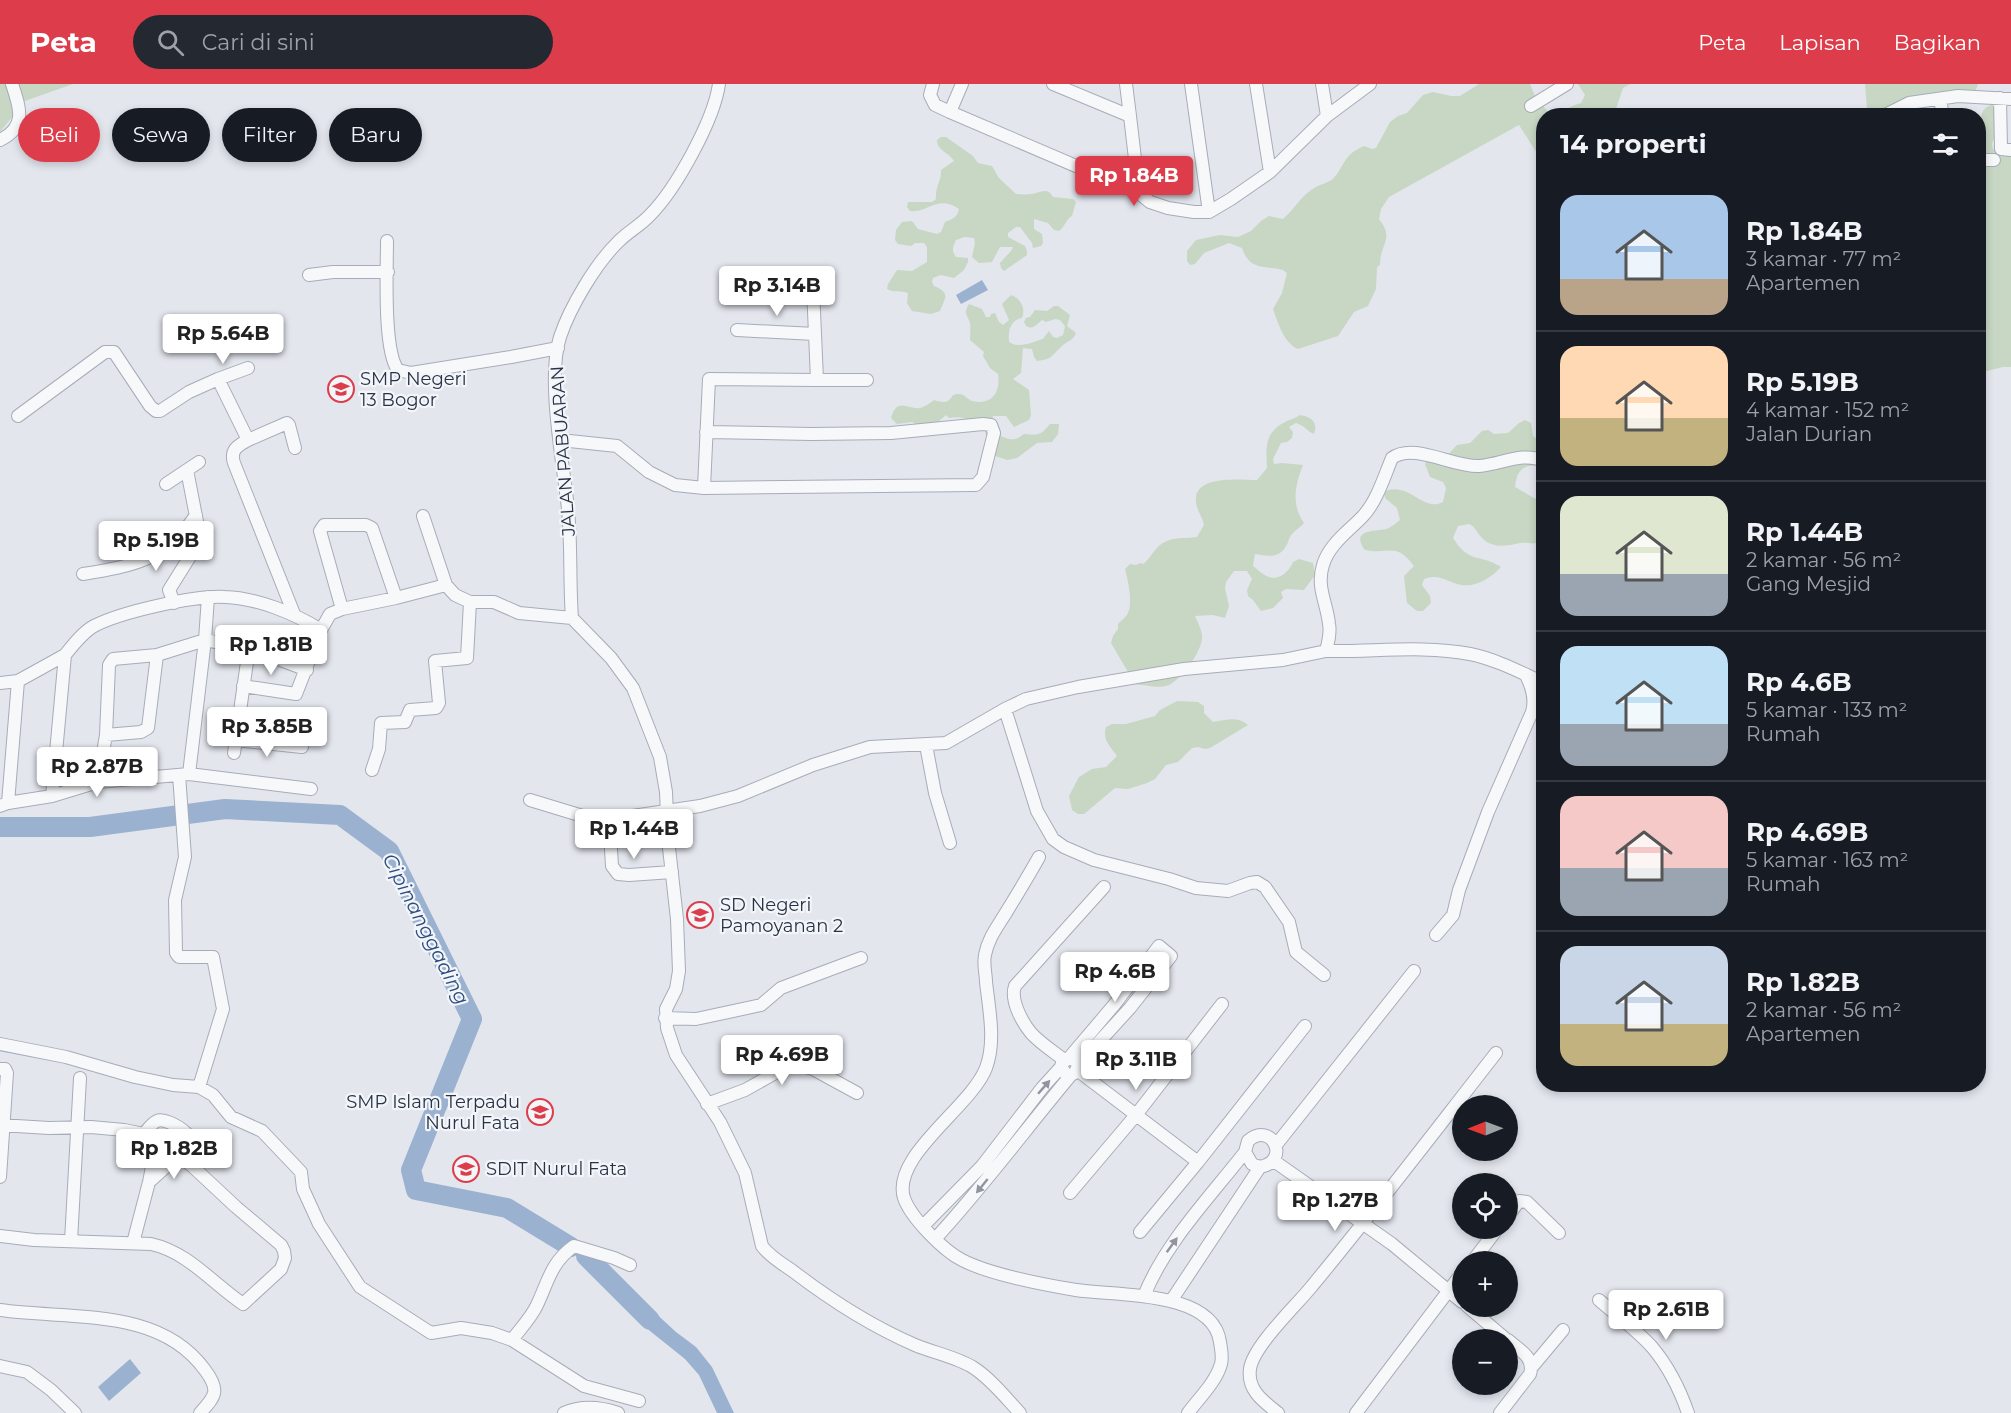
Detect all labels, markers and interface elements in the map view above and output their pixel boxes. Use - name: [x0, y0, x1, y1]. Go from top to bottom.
- search box: [133, 15, 553, 69]
- text: Peta: [30, 25, 97, 59]
- icon: search: [154, 26, 187, 59]
- text: Cari di sini: [202, 29, 315, 56]
- text: Peta: [1698, 30, 1746, 55]
- text: Lapisan: [1779, 30, 1861, 55]
- text: Bagikan: [1894, 30, 1981, 55]
- chip: Beli: [18, 108, 100, 162]
- chip: Sewa: [112, 108, 210, 162]
- chip: Filter: [222, 108, 317, 162]
- chip: Baru: [329, 108, 422, 162]
- text: 14 properti: [1560, 128, 1707, 160]
- icon: filters: [1929, 128, 1962, 161]
- pin: Rp 1.84B: [1072, 156, 1196, 207]
- text: Rp 1.84B: [1089, 163, 1179, 187]
- text: Rp 1.84B: [1746, 215, 1863, 247]
- icon: home: [1608, 219, 1680, 291]
- text: 3 kamar · 77 m²: [1746, 247, 1901, 271]
- pin: Rp 3.14B: [715, 266, 839, 317]
- text: Apartemen: [1746, 271, 1861, 295]
- text: Rp 3.14B: [733, 273, 821, 297]
- pin: Rp 5.64B: [161, 314, 285, 365]
- text: Rp 5.64B: [177, 321, 269, 345]
- street label: JALAN PABUARAN: [546, 365, 580, 538]
- text: Rp 5.19B: [1746, 366, 1859, 398]
- place label: SMP Negeri 13 Bogor: [360, 368, 467, 411]
- icon: home: [1608, 370, 1680, 442]
- school or university icon: SMP Negeri 13 Bogor: [326, 374, 356, 404]
- text: 4 kamar · 152 m²: [1746, 398, 1909, 422]
- text: Jalan Durian: [1746, 422, 1872, 446]
- text: Rp 1.44B: [1746, 516, 1863, 548]
- icon: home: [1608, 520, 1680, 592]
- pin: Rp 5.19B: [94, 521, 218, 572]
- text: Rp 5.19B: [113, 528, 199, 552]
- text: 2 kamar · 56 m²: [1746, 548, 1901, 572]
- text: Gang Mesjid: [1746, 572, 1871, 596]
- pin: Rp 1.81B: [209, 625, 333, 676]
- text: Rp 1.81B: [229, 632, 313, 656]
- text: Rp 4.6B: [1746, 666, 1852, 698]
- icon: home: [1608, 670, 1680, 742]
- text: 5 kamar · 133 m²: [1746, 698, 1907, 722]
- pin: Rp 3.85B: [205, 707, 329, 758]
- text: Rp 3.85B: [221, 714, 313, 738]
- text: Rumah: [1746, 722, 1820, 746]
- pin: Rp 2.87B: [35, 747, 159, 798]
- text: Rp 2.87B: [51, 754, 143, 778]
- pin: Rp 1.44B: [572, 809, 696, 860]
- text: Rp 1.44B: [589, 816, 679, 840]
- text: Rp 4.69B: [1746, 816, 1868, 848]
- icon: home: [1608, 820, 1680, 892]
- text: 5 kamar · 163 m²: [1746, 848, 1908, 872]
- water label: Cipinanggading: [378, 849, 474, 1009]
- text: Rumah: [1746, 872, 1820, 896]
- place label: SD Negeri Pamoyanan 2: [720, 894, 843, 937]
- school or university icon: SD Negeri Pamoyanan 2: [685, 900, 715, 930]
- pin: Rp 4.6B: [1060, 952, 1170, 1003]
- text: Rp 4.6B: [1074, 959, 1156, 983]
- text: Rp 1.82B: [1746, 966, 1860, 998]
- icon: home: [1608, 970, 1680, 1042]
- text: 2 kamar · 56 m²: [1746, 998, 1901, 1022]
- text: Apartemen: [1746, 1022, 1861, 1046]
- pin: Rp 4.69B: [720, 1035, 844, 1086]
- pin: Rp 3.11B: [1074, 1040, 1198, 1091]
- text: Rp 4.69B: [735, 1042, 829, 1066]
- text: Rp 3.11B: [1095, 1047, 1177, 1071]
- one-way arrow: [1037, 1079, 1050, 1095]
- place label: SMP Islam Terpadu Nurul Fata: [346, 1091, 520, 1134]
- north arrow: [1452, 1095, 1518, 1161]
- map controls: [1452, 1095, 1518, 1395]
- school or university icon: SMP Islam Terpadu Nurul Fata: [525, 1097, 555, 1127]
- pin: Rp 1.82B: [112, 1129, 236, 1180]
- text: Rp 1.82B: [130, 1136, 218, 1160]
- school or university icon: SDIT Nurul Fata: [451, 1154, 481, 1184]
- place label: SDIT Nurul Fata: [486, 1158, 627, 1180]
- button: locate: [1452, 1173, 1518, 1239]
- one-way arrow: [975, 1178, 988, 1194]
- pin: Rp 1.27B: [1273, 1181, 1397, 1232]
- text: Rp 1.27B: [1292, 1188, 1378, 1212]
- one-way arrow: [1166, 1238, 1178, 1254]
- button: +: [1452, 1251, 1518, 1317]
- pin: Rp 2.61B: [1604, 1290, 1728, 1341]
- text: Rp 2.61B: [1622, 1297, 1710, 1321]
- button: −: [1452, 1329, 1518, 1395]

